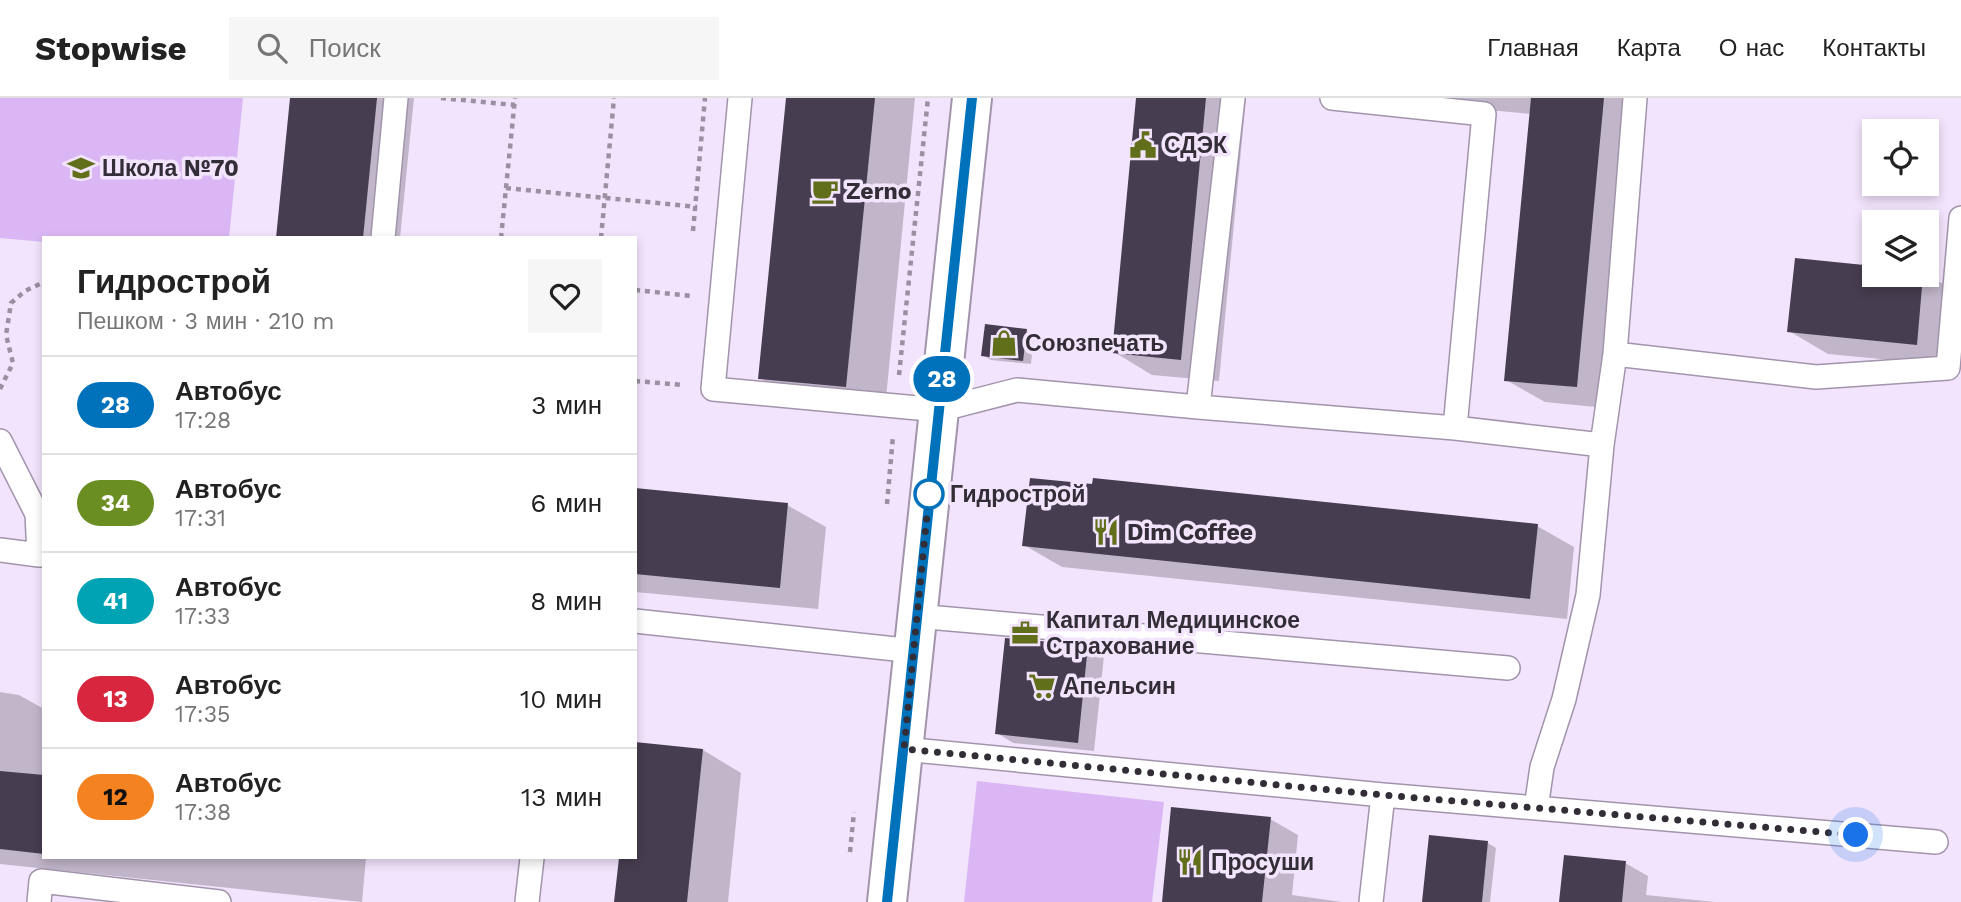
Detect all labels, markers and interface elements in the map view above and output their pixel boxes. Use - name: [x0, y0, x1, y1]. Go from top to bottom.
- search box: [229, 17, 719, 80]
- text: Stopwise: [35, 29, 187, 68]
- icon: search: [253, 29, 291, 67]
- text: Поиск: [309, 33, 381, 63]
- text: Главная: [1487, 34, 1579, 62]
- text: Карта: [1617, 34, 1681, 62]
- text: О нас: [1719, 34, 1784, 62]
- text: Контакты: [1822, 34, 1926, 62]
- map controls: [1862, 119, 1939, 287]
- button: locate: [1862, 119, 1939, 196]
- public building icon: СДЭК: [1128, 130, 1158, 160]
- place label: СДЭК: [1164, 132, 1228, 159]
- school or university icon: Школа №70: [66, 153, 96, 183]
- place label: Школа №70: [102, 155, 239, 182]
- cafe icon: Zerno: [810, 176, 840, 206]
- place label: Zerno: [846, 178, 912, 205]
- button: layers: [1862, 210, 1939, 287]
- button: heart: [528, 259, 602, 333]
- text: Гидрострой: [77, 262, 271, 301]
- text: Пешком · 3 мин · 210 m: [77, 308, 335, 335]
- shop icon: Союзпечать: [989, 328, 1019, 358]
- place label: Союзпечать: [1025, 330, 1164, 357]
- line badge: 28: [911, 356, 974, 402]
- text: 28: [927, 365, 957, 393]
- text: Автобус: [175, 376, 282, 406]
- text: 3 мин: [531, 390, 602, 420]
- text: 28: [101, 391, 130, 419]
- text: 17:28: [175, 407, 231, 434]
- text: Автобус: [175, 474, 282, 504]
- marker: Гидрострой: [914, 479, 944, 509]
- place label: Гидрострой: [950, 481, 1085, 508]
- text: 6 мин: [531, 488, 602, 518]
- text: 34: [101, 489, 130, 517]
- text: 17:31: [175, 505, 226, 532]
- restaurant icon: Dim Coffee: [1091, 517, 1121, 547]
- place label: Dim Coffee: [1127, 519, 1253, 546]
- text: Автобус: [175, 572, 282, 602]
- text: 8 мин: [530, 586, 602, 616]
- text: 41: [103, 587, 128, 615]
- text: 17:33: [175, 603, 231, 630]
- place label: Капитал Медицинское Страхование: [1046, 607, 1300, 660]
- office icon: Капитал Медицинское Страхование: [1010, 618, 1040, 648]
- text: Автобус: [175, 670, 282, 700]
- supermarket icon: Апельсин: [1027, 671, 1057, 701]
- place label: Апельсин: [1063, 673, 1176, 700]
- text: 10 мин: [520, 684, 602, 714]
- text: 13: [103, 685, 128, 713]
- text: 17:35: [175, 701, 230, 728]
- text: Автобус: [175, 768, 282, 798]
- text: 13 мин: [521, 782, 602, 812]
- text: 12: [103, 783, 128, 811]
- text: 17:38: [175, 799, 231, 826]
- your location: [1838, 817, 1873, 852]
- restaurant icon: Просуши: [1175, 847, 1205, 877]
- place label: Просуши: [1211, 849, 1314, 876]

